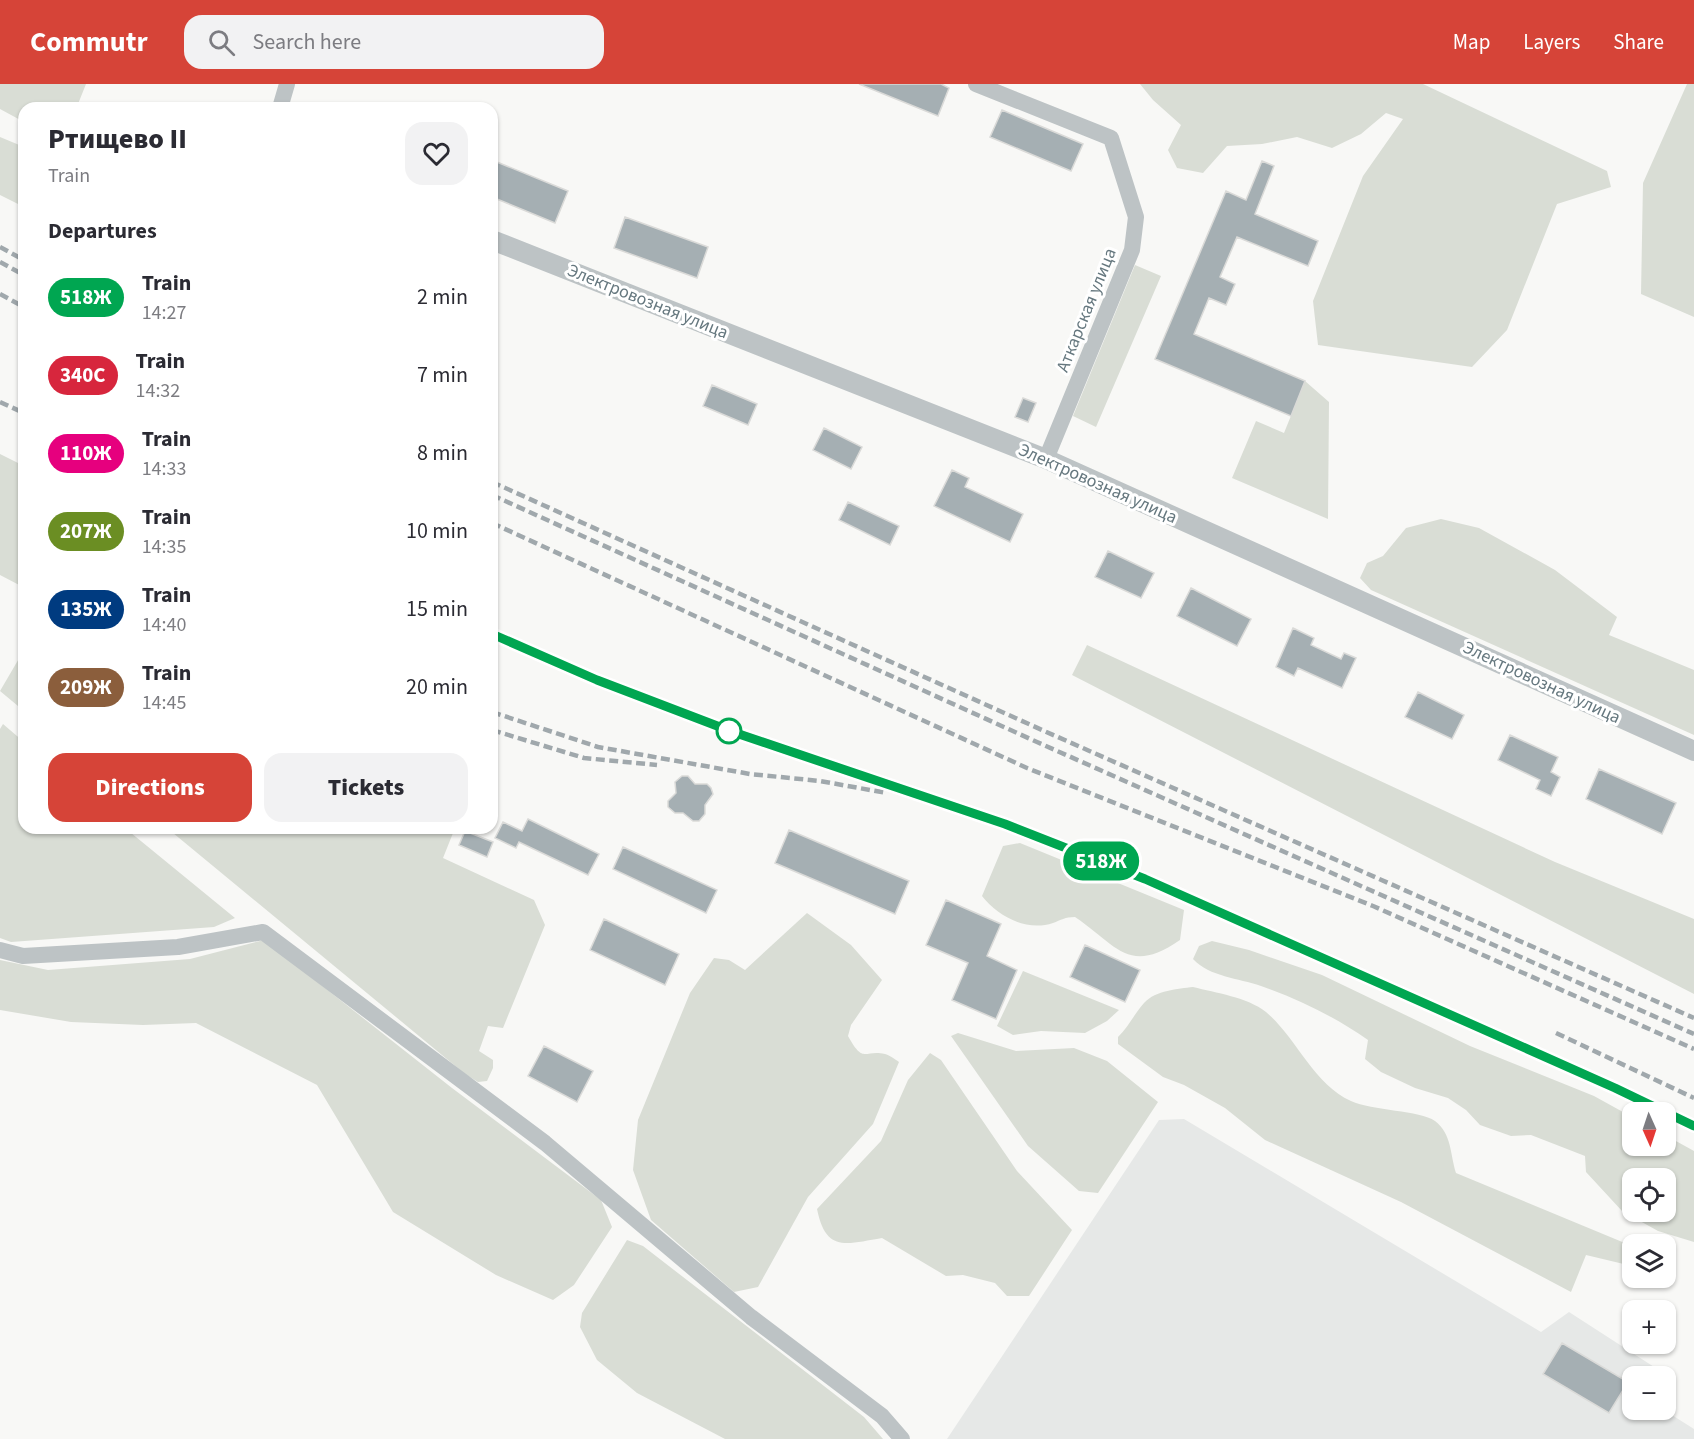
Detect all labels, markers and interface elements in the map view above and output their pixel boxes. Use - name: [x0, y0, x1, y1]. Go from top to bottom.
- search box: [184, 15, 604, 69]
- text: Commutr: [30, 22, 148, 62]
- icon: search: [205, 26, 238, 59]
- text: Search here: [253, 26, 361, 58]
- text: Map: [1453, 27, 1490, 57]
- text: Layers: [1523, 27, 1580, 57]
- text: Share: [1613, 27, 1664, 57]
- text: Ртищево II: [48, 119, 187, 159]
- button: heart: [405, 122, 468, 185]
- text: Train: [48, 162, 90, 190]
- text: Departures: [48, 215, 157, 247]
- street label: Аткарская улица: [1050, 244, 1123, 376]
- street label: Электровозная улица: [564, 258, 732, 345]
- text: Train: [142, 267, 191, 299]
- text: 2 min: [417, 281, 468, 313]
- text: 518Ж: [60, 282, 112, 312]
- text: 14:27: [142, 299, 186, 327]
- text: Train: [136, 345, 185, 377]
- text: 7 min: [417, 359, 468, 391]
- text: 340С: [60, 360, 106, 390]
- text: 14:32: [136, 377, 180, 405]
- text: Train: [142, 423, 191, 455]
- text: 8 min: [417, 437, 468, 469]
- street label: Электровозная улица: [1014, 437, 1181, 530]
- text: 110Ж: [60, 438, 112, 468]
- text: 14:33: [142, 455, 186, 483]
- text: Train: [142, 501, 191, 533]
- text: 10 min: [406, 515, 468, 547]
- text: 207Ж: [60, 516, 112, 546]
- text: 14:35: [142, 533, 186, 561]
- text: Train: [142, 579, 191, 611]
- text: 15 min: [406, 593, 468, 625]
- text: 135Ж: [60, 594, 112, 624]
- text: 14:40: [142, 611, 186, 639]
- street label: Электровозная улица: [1459, 635, 1625, 730]
- text: Train: [142, 657, 191, 689]
- text: 20 min: [406, 671, 468, 703]
- text: 209Ж: [60, 672, 112, 702]
- text: 14:45: [142, 689, 186, 717]
- unlabelled marker: [716, 718, 742, 744]
- button: Directions: [48, 753, 252, 822]
- button: Tickets: [264, 753, 468, 822]
- line badge: 518Ж: [1059, 842, 1143, 880]
- text: 518Ж: [1075, 846, 1127, 876]
- north arrow: [1622, 1102, 1676, 1156]
- map controls: [1622, 1102, 1676, 1420]
- button: locate: [1622, 1168, 1676, 1222]
- button: layers: [1622, 1234, 1676, 1288]
- button: +: [1622, 1300, 1676, 1354]
- button: −: [1622, 1366, 1676, 1420]

